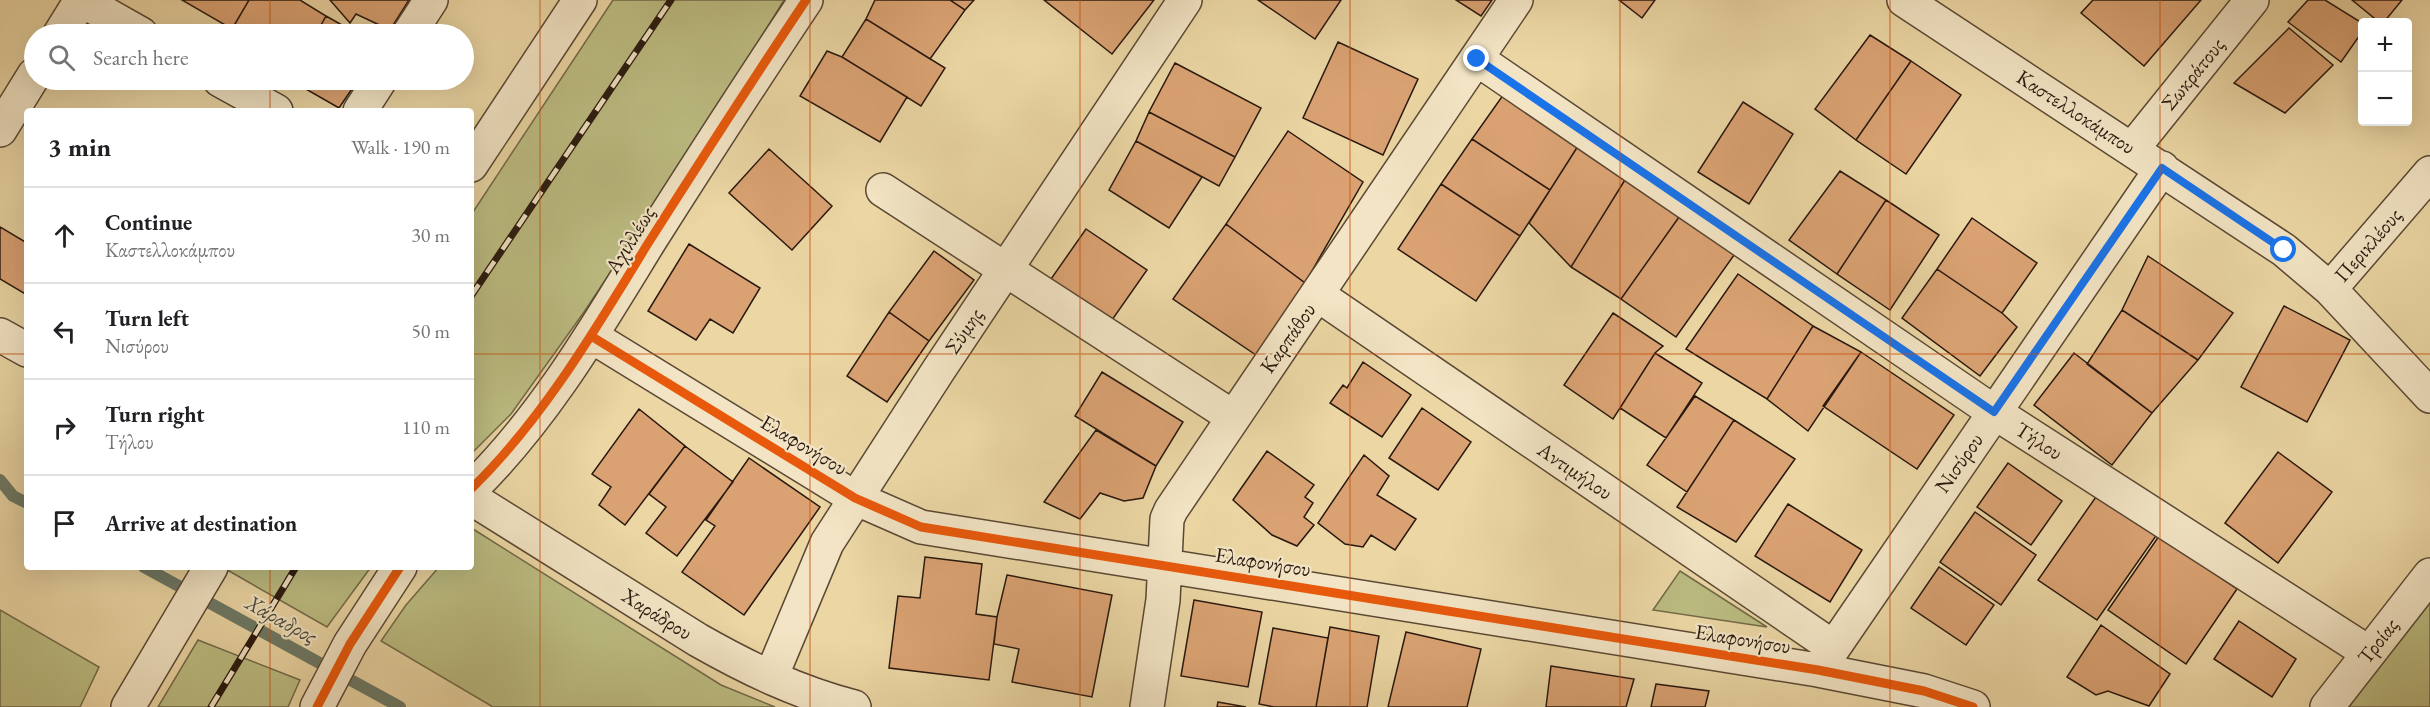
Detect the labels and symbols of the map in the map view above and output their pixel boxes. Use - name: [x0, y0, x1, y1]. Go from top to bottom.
- street label: Σωκράτους: [2155, 32, 2230, 116]
- route end: [1463, 45, 1489, 71]
- street label: Καστελλοκάμπου: [2012, 63, 2141, 160]
- street label: Αχιλλέως: [598, 201, 661, 279]
- street label: Περικλέους: [2328, 202, 2407, 287]
- route start: [2270, 236, 2296, 262]
- street label: Καρπάθου: [1254, 297, 1322, 378]
- street label: Σύμης: [938, 302, 989, 359]
- street label: Ελαφονήσου: [756, 408, 853, 481]
- street label: Τήλου: [2010, 415, 2068, 466]
- street label: Νισύρου: [1928, 427, 1989, 498]
- street label: Αντιμήλου: [1532, 435, 1618, 506]
- street label: Ελαφονήσου: [1213, 541, 1313, 582]
- street label: Χαράδρου: [616, 581, 697, 646]
- water label: Χάραδρος: [239, 587, 323, 651]
- street label: Τροίας: [2351, 612, 2404, 669]
- street label: Ελαφονήσου: [1693, 618, 1793, 659]

